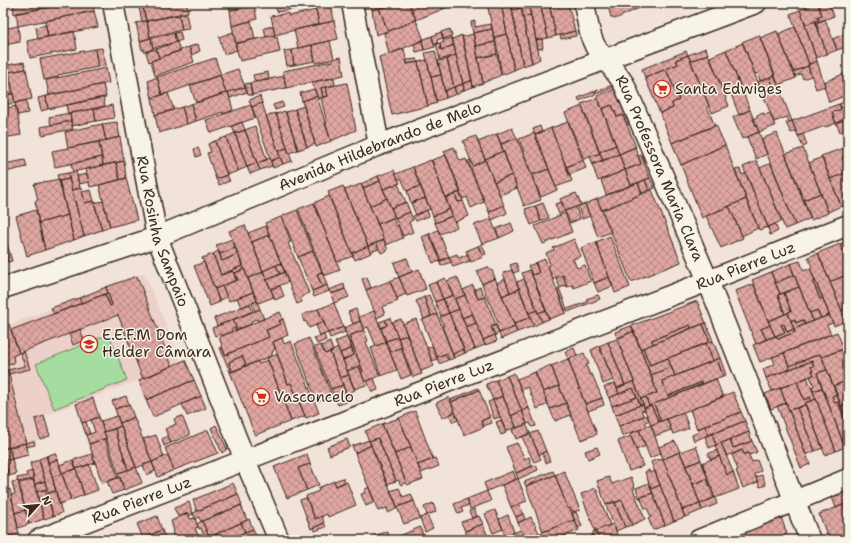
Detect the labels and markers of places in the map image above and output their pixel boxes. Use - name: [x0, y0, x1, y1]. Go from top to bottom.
- supermarket icon: Santa Edwiges: [652, 79, 672, 99]
- place label: Santa Edwiges: [675, 79, 782, 99]
- place label: E.E.F.M Dom Helder Câmara: [102, 325, 212, 362]
- school or university icon: E.E.F.M Dom Helder Câmara: [79, 334, 99, 354]
- supermarket icon: Vasconcelo: [251, 387, 271, 407]
- place label: Vasconcelo: [274, 387, 354, 407]

